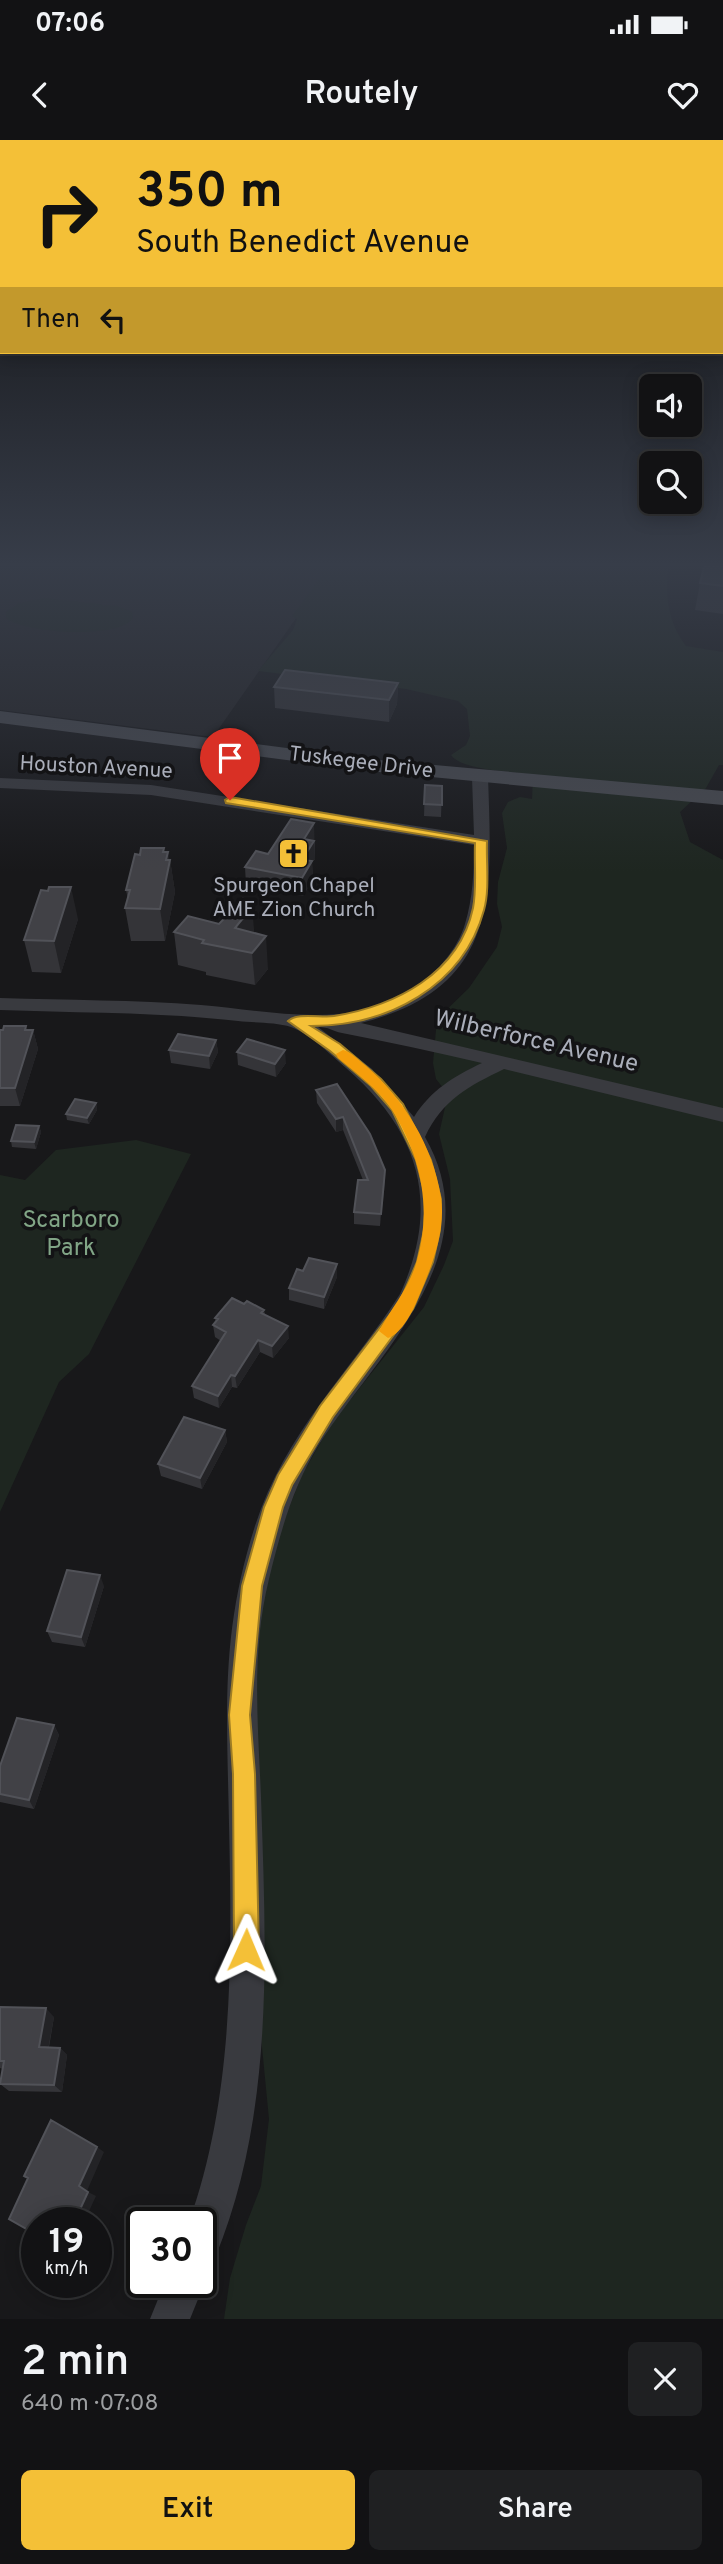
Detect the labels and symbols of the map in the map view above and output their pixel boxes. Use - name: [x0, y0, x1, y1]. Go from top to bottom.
- pin: [200, 728, 260, 800]
- street label: Tuskegee Drive: [288, 741, 434, 785]
- street label: Houston Avenue: [19, 751, 173, 785]
- church icon: Spurgeon Chapel AME Zion Church: [277, 837, 311, 871]
- place label: Spurgeon Chapel AME Zion Church: [213, 873, 375, 924]
- street label: Wilberforce Avenue: [431, 1004, 641, 1080]
- park label: Scarboro Park: [22, 1206, 120, 1264]
- position arrow: [209, 1913, 283, 1987]
- speed limit sign: 30: [126, 2207, 217, 2298]

